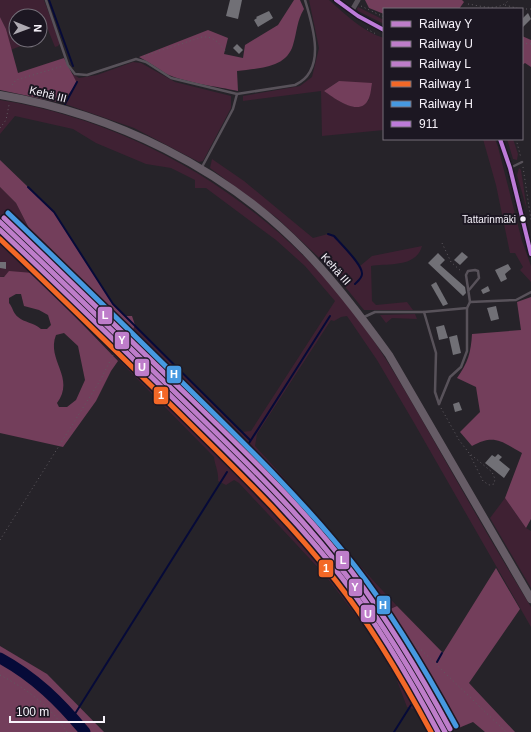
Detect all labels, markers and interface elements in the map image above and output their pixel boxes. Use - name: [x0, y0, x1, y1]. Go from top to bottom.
- north arrow: [8, 8, 48, 48]
- legend: [383, 8, 523, 140]
- text: Railway Y: [419, 17, 472, 31]
- text: N: [32, 24, 44, 32]
- text: Railway U: [419, 37, 473, 51]
- text: Railway L: [419, 57, 471, 71]
- text: Railway 1: [419, 77, 471, 91]
- street label: Kehä III: [28, 84, 68, 104]
- text: Railway H: [419, 97, 473, 111]
- text: 911: [419, 117, 438, 131]
- place label: Tattarinmäki: [462, 214, 516, 225]
- marker: Tattarinmäki: [518, 214, 528, 224]
- street label: Kehä III: [319, 251, 353, 287]
- line badge: L: [97, 306, 113, 325]
- text: L: [102, 309, 109, 321]
- line badge: Y: [114, 331, 130, 350]
- text: Y: [118, 334, 126, 346]
- line badge: U: [134, 358, 150, 377]
- text: U: [138, 361, 146, 373]
- line badge: H: [166, 365, 182, 384]
- text: H: [170, 368, 178, 380]
- line badge: 1: [153, 386, 169, 405]
- text: 1: [158, 389, 164, 401]
- line badge: L: [335, 550, 350, 570]
- text: L: [340, 554, 347, 566]
- line badge: 1: [318, 559, 334, 578]
- text: 1: [323, 562, 329, 574]
- line badge: Y: [348, 578, 363, 597]
- text: Y: [351, 581, 359, 593]
- line badge: H: [376, 595, 391, 615]
- text: H: [379, 599, 387, 611]
- line badge: U: [360, 604, 376, 623]
- text: U: [364, 608, 372, 620]
- scale bar: [10, 698, 104, 724]
- text: 100 m: [16, 705, 49, 719]

